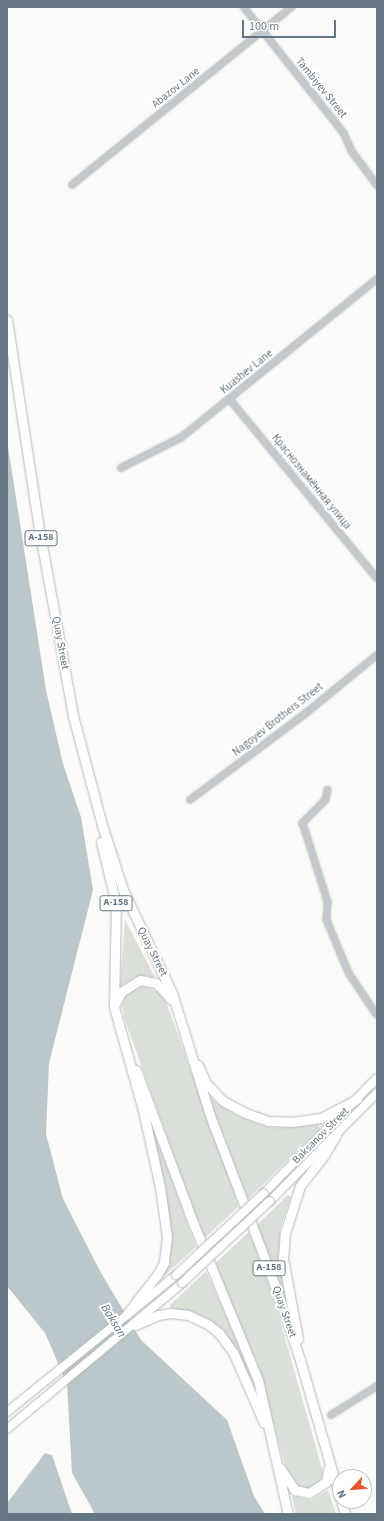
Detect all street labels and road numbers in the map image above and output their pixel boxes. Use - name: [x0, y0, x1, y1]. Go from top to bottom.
- street label: Tambiyev Street: [293, 55, 349, 121]
- street label: Abazov Lane: [149, 65, 203, 111]
- street label: Kuashev Lane: [218, 347, 276, 397]
- street label: Краснознамённая улица: [269, 432, 353, 532]
- road number: А-158: [24, 530, 58, 546]
- street label: Quay Street: [49, 615, 71, 671]
- street label: Nagoyev Brothers Street: [230, 681, 326, 759]
- road number: А-158: [99, 895, 133, 911]
- street label: Quay Street: [134, 925, 170, 979]
- street label: Baksanov Street: [290, 1105, 352, 1167]
- road number: А-158: [252, 1260, 286, 1276]
- street label: Quay Street: [269, 1284, 299, 1340]

